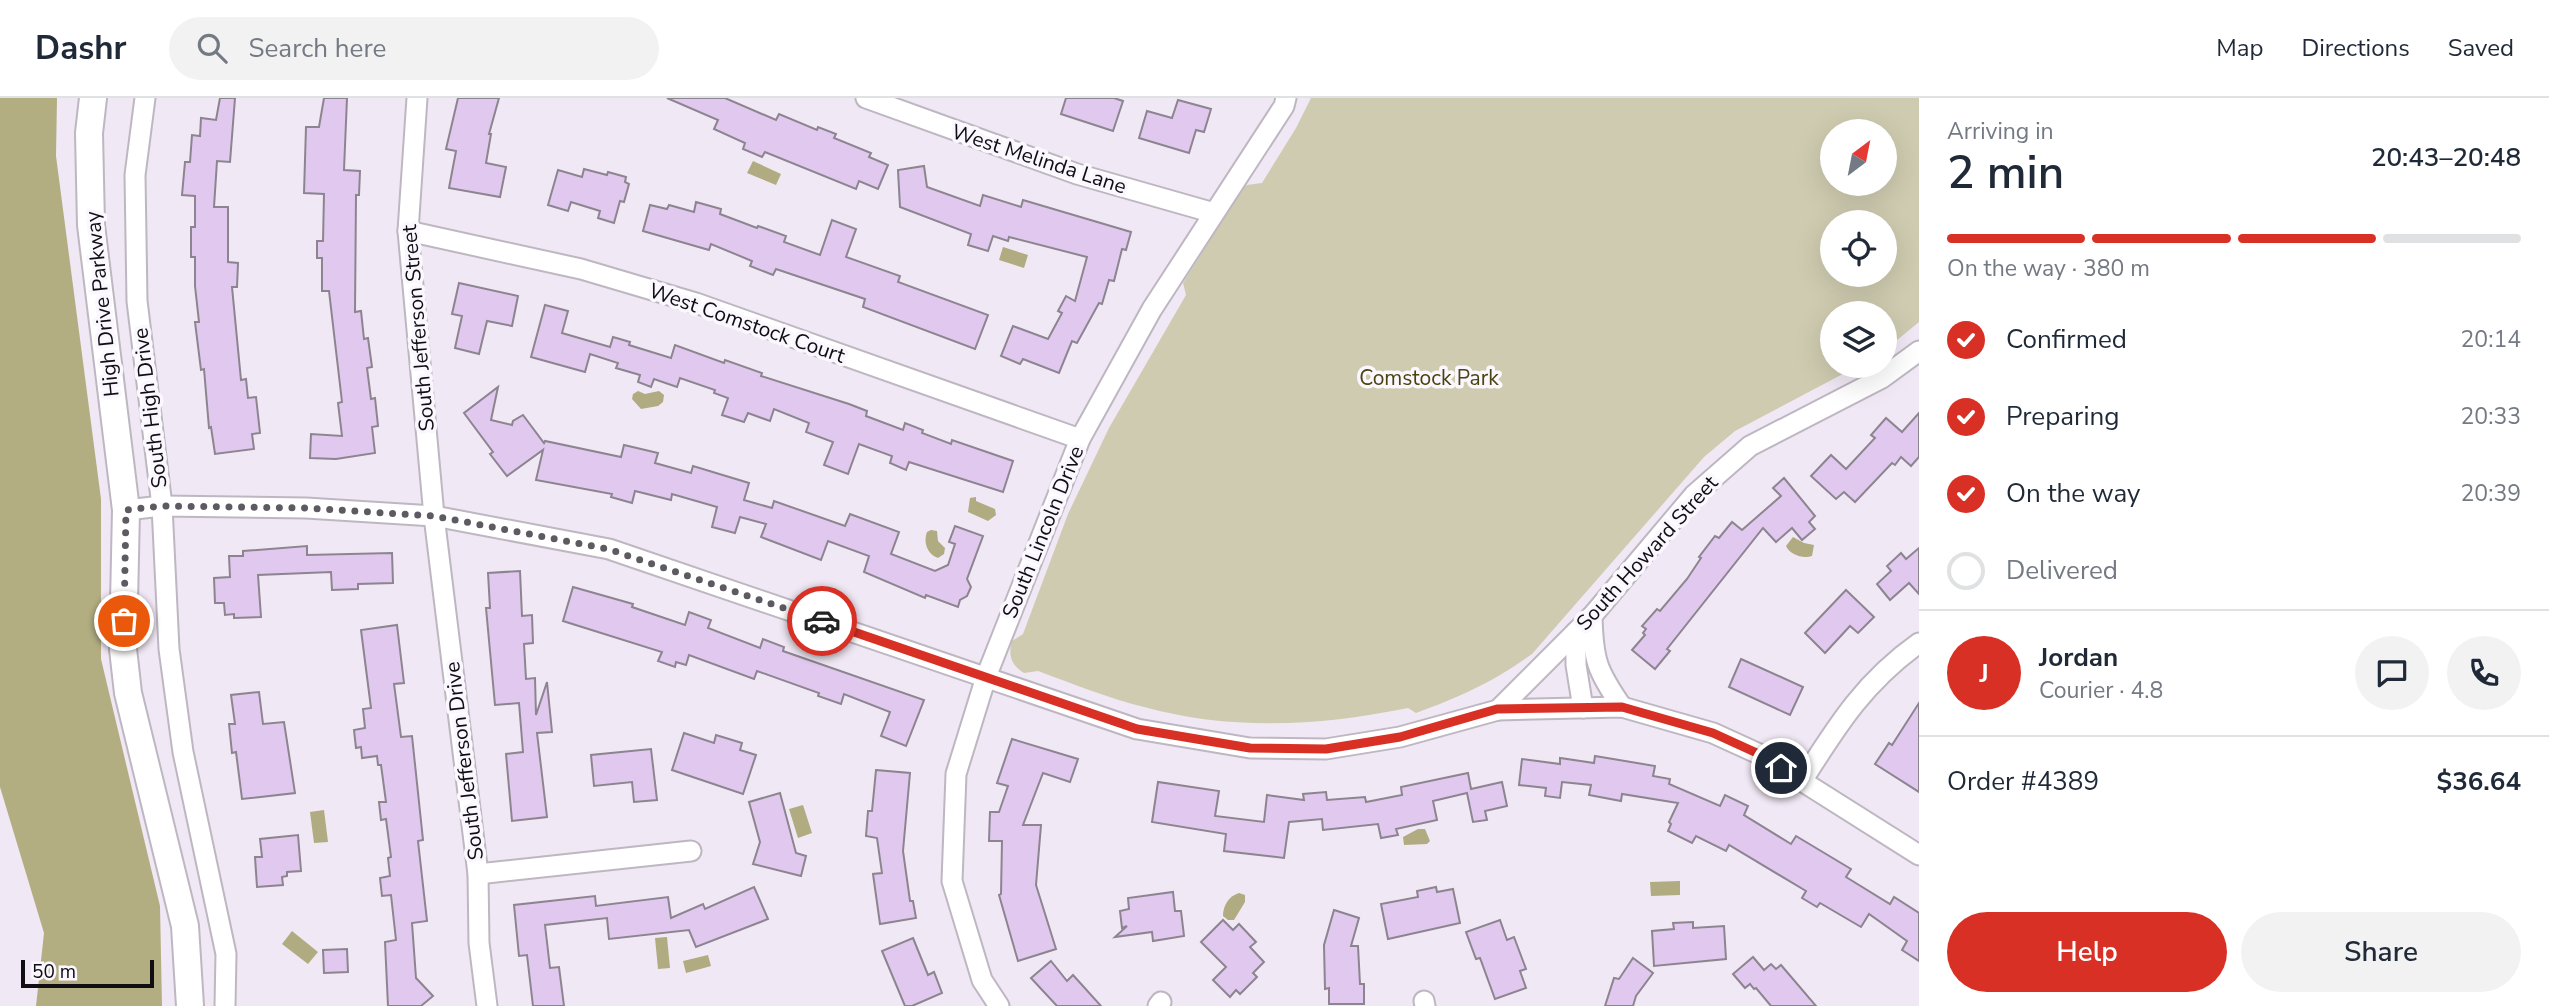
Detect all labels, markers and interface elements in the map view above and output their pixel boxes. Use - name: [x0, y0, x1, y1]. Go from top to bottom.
- search box: [169, 17, 659, 80]
- text: Dashr: [35, 26, 127, 71]
- icon: search: [193, 29, 231, 67]
- text: Search here: [249, 31, 386, 66]
- text: Map: [2216, 32, 2263, 64]
- text: Directions: [2301, 32, 2410, 64]
- text: Saved: [2448, 32, 2514, 64]
- text: Arriving in: [1947, 116, 2054, 147]
- street label: West Melinda Lane: [948, 118, 1130, 200]
- north arrow: [1820, 119, 1897, 196]
- map controls: [1820, 119, 1897, 378]
- text: 20:43–20:48: [2371, 140, 2521, 175]
- text: 2 min: [1947, 141, 2064, 204]
- street label: High Drive Parkway: [78, 210, 126, 398]
- button: locate: [1820, 210, 1897, 287]
- street label: South Jefferson Street: [395, 223, 441, 433]
- text: On the way · 380 m: [1947, 253, 2150, 284]
- street label: West Comstock Court: [645, 276, 849, 370]
- button: layers: [1820, 301, 1897, 378]
- icon: check: [1947, 321, 1985, 359]
- text: Confirmed: [2006, 322, 2127, 357]
- text: 20:14: [2461, 324, 2521, 355]
- street label: South High Drive: [126, 326, 174, 490]
- park label: Comstock Park: [1359, 364, 1499, 392]
- icon: check: [1947, 398, 1985, 436]
- text: Preparing: [2006, 399, 2119, 434]
- text: 20:33: [2461, 401, 2521, 432]
- street label: South Lincoln Drive: [996, 442, 1090, 622]
- street label: South Howard Street: [1570, 469, 1725, 636]
- icon: check: [1947, 475, 1985, 513]
- text: On the way: [2006, 476, 2140, 511]
- text: 20:39: [2461, 478, 2521, 509]
- text: Delivered: [2006, 553, 2118, 588]
- courier: [787, 586, 857, 656]
- pin: [94, 591, 154, 651]
- icon: bag: [105, 602, 143, 640]
- icon: car: [803, 602, 841, 640]
- button: chat: [2355, 636, 2429, 710]
- button: phone: [2447, 636, 2521, 710]
- text: Jordan: [2039, 640, 2118, 675]
- text: J: [1979, 656, 1989, 691]
- street label: South Jefferson Drive: [438, 660, 490, 862]
- text: Courier · 4.8: [2039, 675, 2163, 706]
- pin: [1751, 738, 1811, 798]
- icon: home: [1762, 749, 1800, 787]
- text: Order #4389: [1947, 764, 2099, 799]
- text: $36.64: [2437, 764, 2521, 799]
- button: Help: [1947, 912, 2227, 992]
- button: Share: [2241, 912, 2521, 992]
- scale bar: [21, 957, 154, 989]
- text: 50 m: [32, 959, 76, 985]

